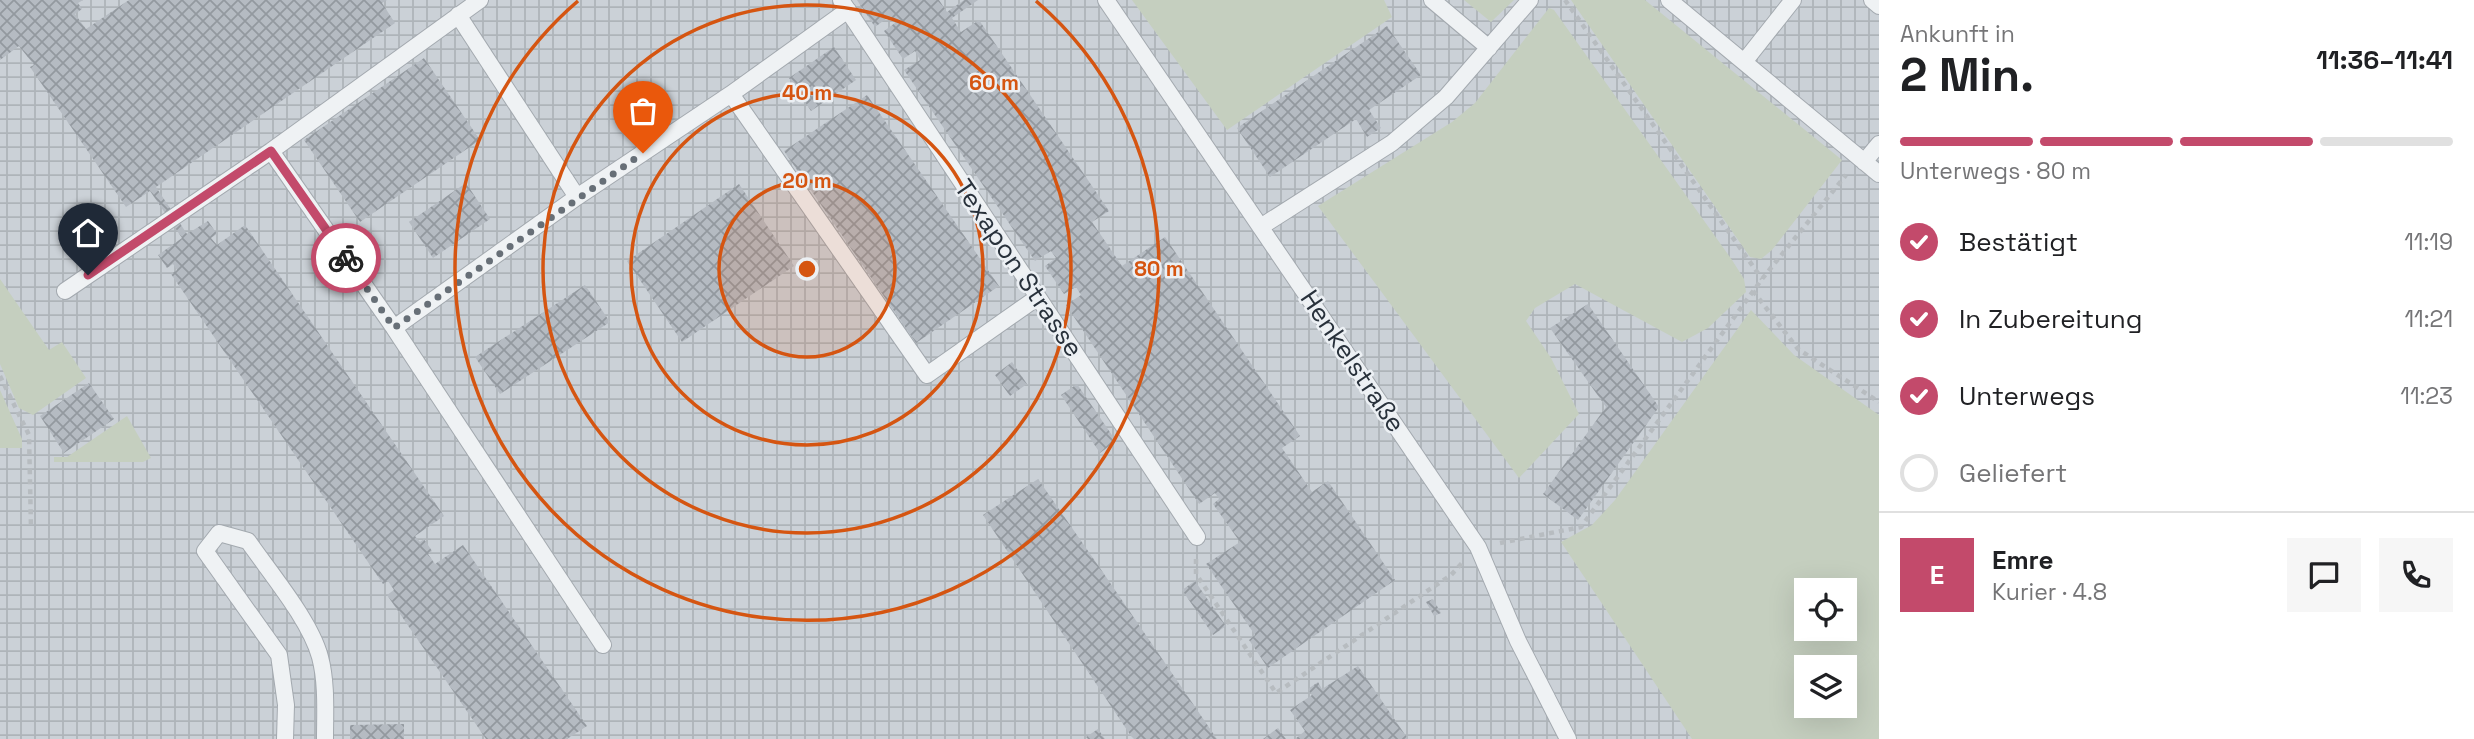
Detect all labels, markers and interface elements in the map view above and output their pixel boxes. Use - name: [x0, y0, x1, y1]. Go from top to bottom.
- text: Ankunft in: [1900, 19, 2015, 49]
- text: 11:36–11:41: [2316, 43, 2453, 77]
- text: 2 Min.: [1900, 46, 2034, 104]
- text: 60 m: [969, 69, 1019, 96]
- text: 40 m: [782, 79, 832, 106]
- pin: [613, 81, 673, 153]
- icon: bag: [624, 92, 662, 130]
- text: Unterwegs · 80 m: [1900, 156, 2091, 186]
- text: 20 m: [782, 167, 832, 194]
- street label: Texapon Strasse: [947, 172, 1091, 364]
- pin: [58, 203, 118, 275]
- icon: home: [69, 214, 107, 252]
- courier: [311, 223, 381, 293]
- icon: check: [1900, 223, 1938, 261]
- text: Bestätigt: [1959, 225, 2078, 259]
- text: 11:19: [2404, 227, 2453, 257]
- icon: bike: [327, 239, 365, 277]
- text: 80 m: [1134, 255, 1184, 282]
- centre of rings: [795, 257, 819, 281]
- street label: Henkelstraße: [1293, 283, 1413, 439]
- icon: check: [1900, 300, 1938, 338]
- text: In Zubereitung: [1959, 302, 2143, 336]
- text: 11:21: [2404, 304, 2453, 334]
- icon: check: [1900, 377, 1938, 415]
- text: Unterwegs: [1959, 379, 2095, 413]
- text: 11:23: [2400, 381, 2453, 411]
- text: Geliefert: [1959, 456, 2067, 490]
- button: chat: [2287, 538, 2361, 612]
- button: phone: [2379, 538, 2453, 612]
- text: Emre: [1992, 543, 2053, 577]
- text: E: [1930, 558, 1944, 592]
- text: Kurier · 4.8: [1992, 577, 2107, 607]
- map controls: [1794, 578, 1857, 718]
- button: locate: [1794, 578, 1857, 641]
- button: layers: [1794, 655, 1857, 718]

